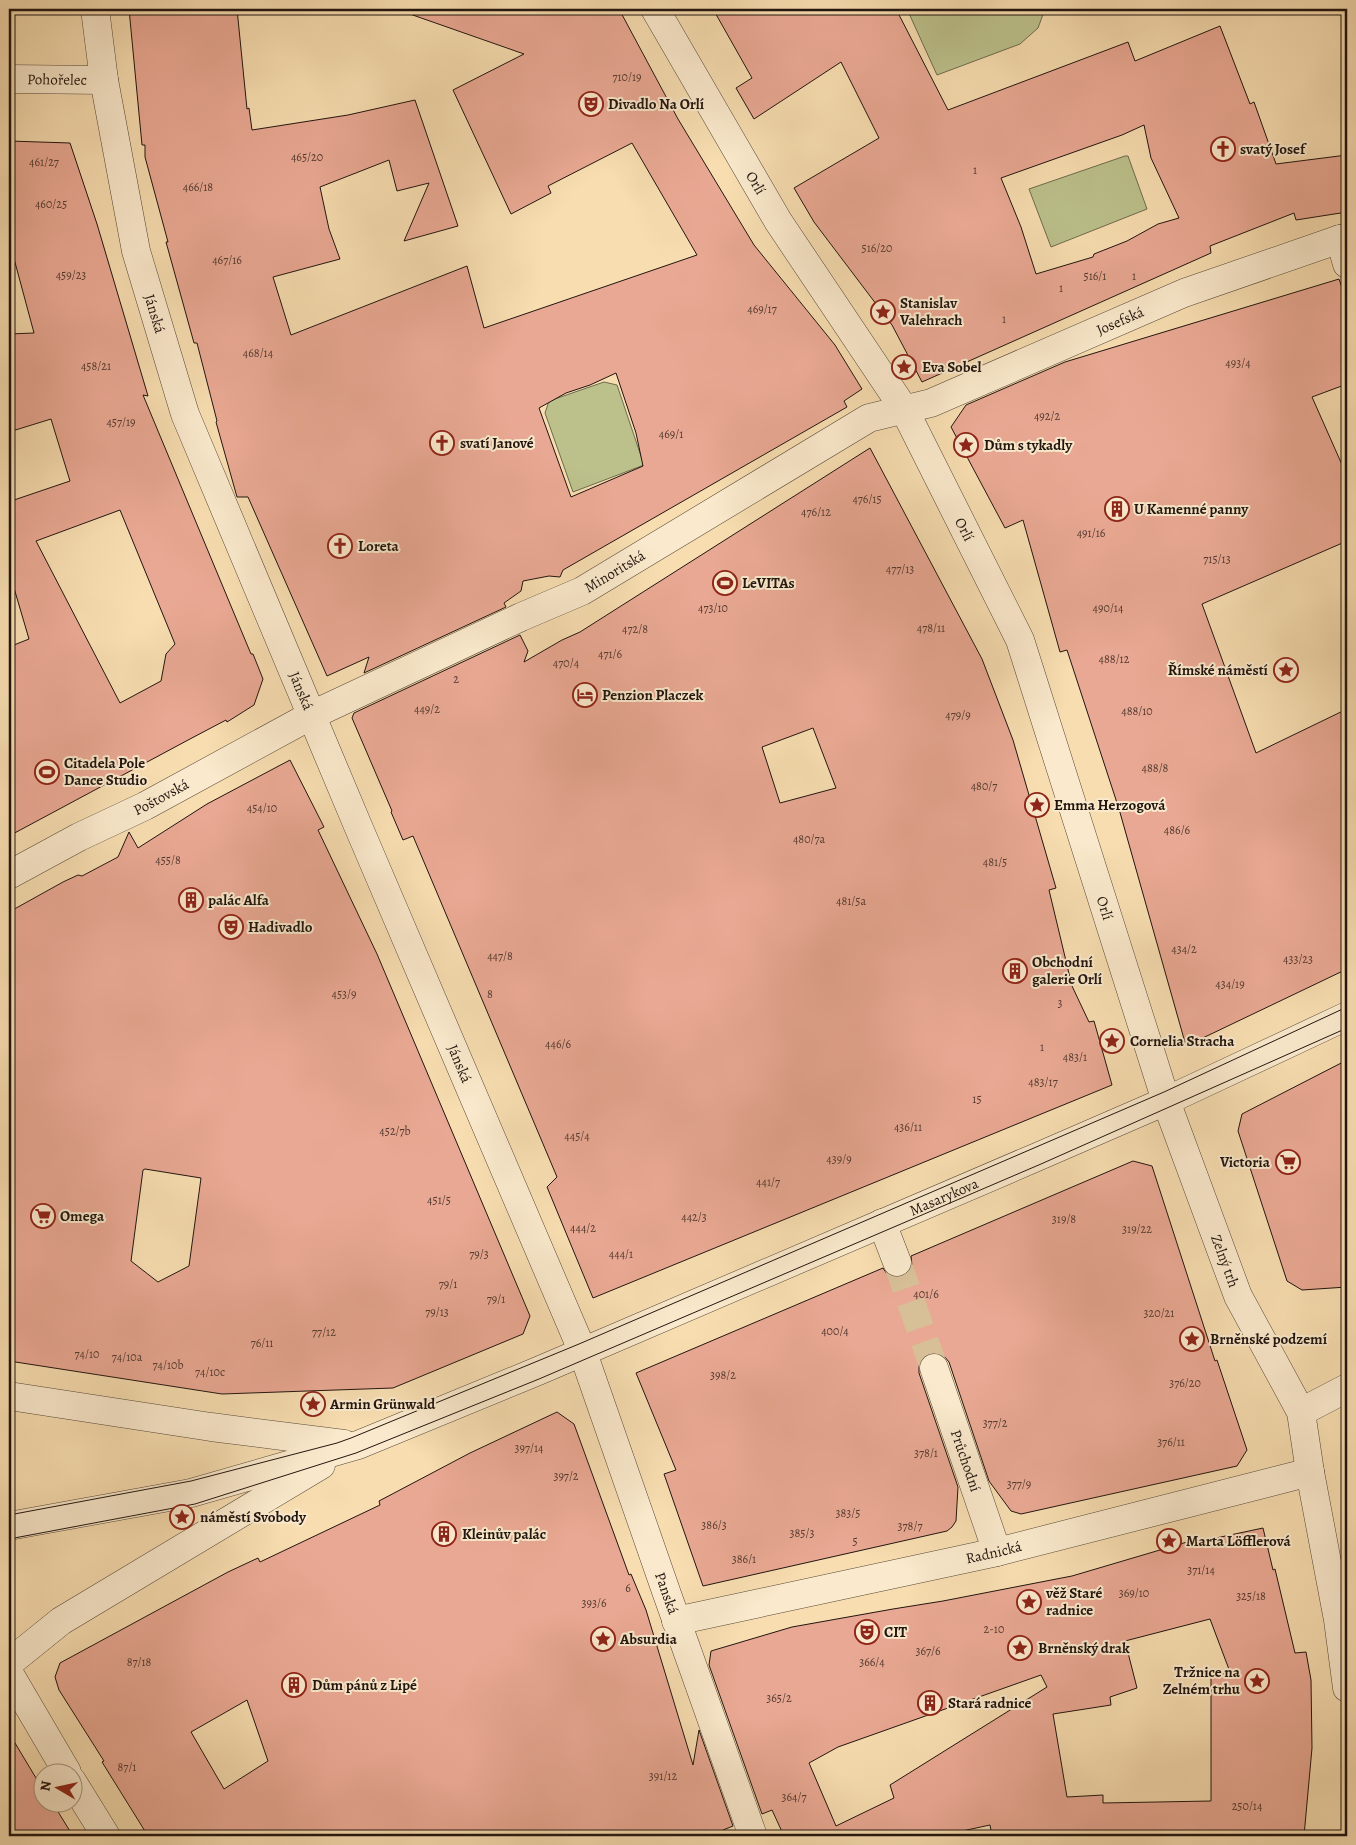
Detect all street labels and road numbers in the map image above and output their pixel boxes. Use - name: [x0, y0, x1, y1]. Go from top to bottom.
- street label: Pohořelec: [27, 69, 87, 90]
- street label: Orlí: [741, 167, 771, 198]
- street label: Jánská: [140, 292, 170, 336]
- street label: Josefská: [1093, 302, 1147, 340]
- street label: Orlí: [950, 514, 979, 545]
- street label: Minoritská: [581, 545, 649, 597]
- street label: Jánská: [284, 669, 318, 713]
- street label: Poštovská: [130, 774, 192, 820]
- street label: Orlí: [1092, 893, 1118, 922]
- street label: Jánská: [443, 1041, 477, 1086]
- street label: Masarykova: [906, 1173, 981, 1221]
- street label: Zelný trh: [1206, 1232, 1244, 1290]
- street label: Průchodní: [946, 1427, 986, 1494]
- street label: Radnická: [964, 1536, 1024, 1568]
- street label: Panská: [650, 1569, 683, 1617]

